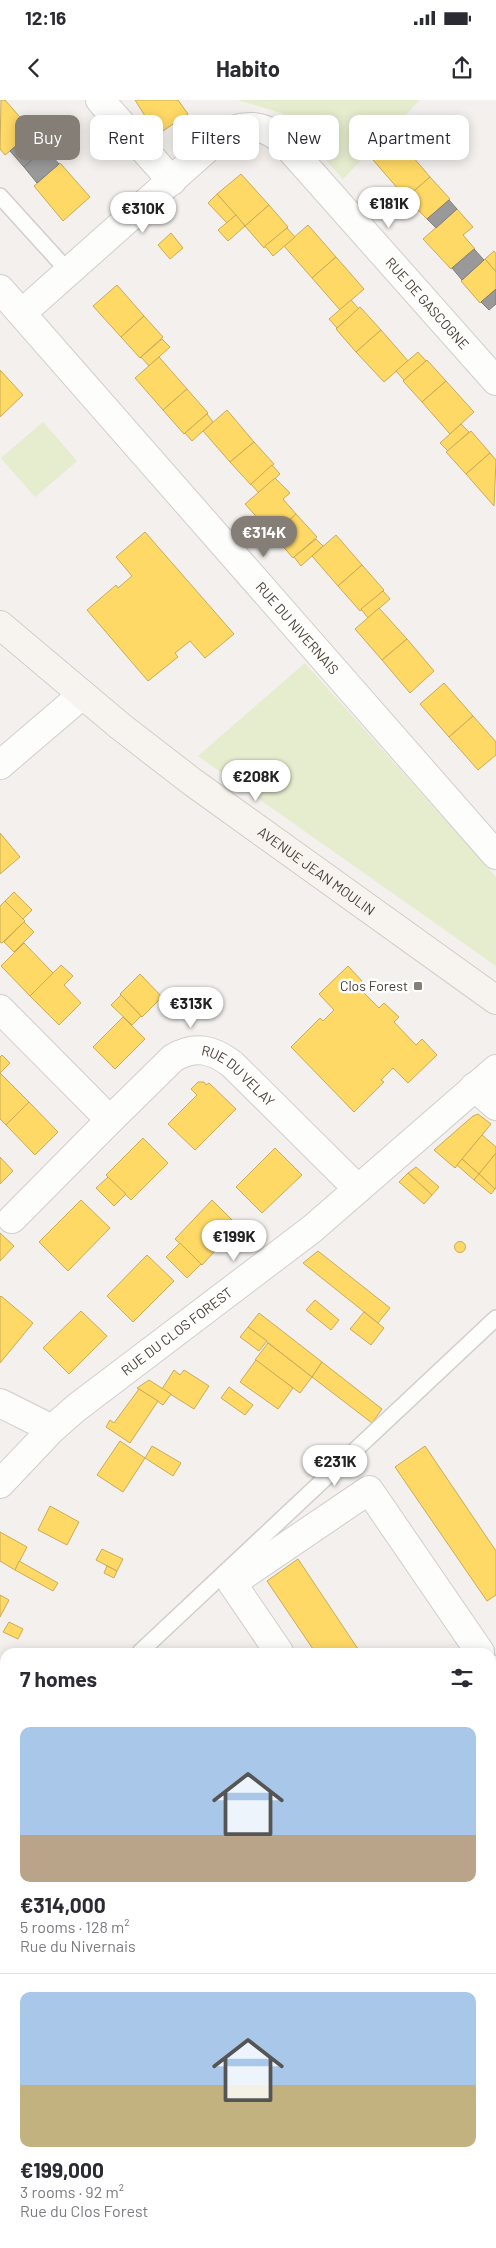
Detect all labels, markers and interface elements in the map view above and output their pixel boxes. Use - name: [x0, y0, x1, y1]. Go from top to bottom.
- text: 12:16: [25, 6, 66, 29]
- icon: back: [20, 54, 48, 82]
- icon: share: [448, 54, 476, 82]
- text: Habito: [216, 55, 280, 81]
- chip: Buy: [15, 115, 80, 160]
- chip: Rent: [90, 115, 163, 160]
- chip: Filters: [173, 115, 259, 160]
- chip: New: [269, 115, 339, 160]
- chip: Apartment: [349, 115, 469, 160]
- pin: €181K: [354, 186, 424, 229]
- pin: €310K: [108, 192, 178, 234]
- text: €181K: [369, 193, 409, 212]
- text: €310K: [121, 198, 165, 217]
- street label: RUE DE GASCOGNE: [382, 254, 473, 353]
- pin: €314K: [229, 516, 299, 558]
- text: €314K: [242, 522, 286, 541]
- street label: RUE DU NIVERNAIS: [252, 578, 343, 678]
- pin: €208K: [221, 760, 291, 802]
- text: €208K: [233, 766, 279, 785]
- street label: AVENUE JEAN MOULIN: [255, 823, 379, 918]
- place label: Clos Forest: [340, 977, 408, 994]
- marker: Clos Forest: [412, 980, 424, 992]
- pin: €313K: [156, 986, 226, 1029]
- text: €313K: [169, 993, 213, 1012]
- street label: RUE DU VELAY: [200, 1041, 279, 1110]
- pin: €199K: [199, 1220, 269, 1262]
- text: €199K: [213, 1226, 255, 1245]
- street label: RUE DU CLOS FOREST: [117, 1284, 235, 1379]
- pin: €231K: [300, 1444, 370, 1487]
- text: €231K: [313, 1451, 357, 1470]
- icon: filters: [448, 1664, 476, 1692]
- text: 7 homes: [20, 1666, 97, 1691]
- icon: home: [203, 1759, 293, 1849]
- text: €314,000: [20, 1892, 106, 1917]
- text: 5 rooms · 128 m²: [20, 1917, 129, 1936]
- text: Rue du Nivernais: [20, 1936, 136, 1955]
- icon: home: [203, 2025, 293, 2115]
- text: €199,000: [20, 2157, 104, 2182]
- text: 3 rooms · 92 m²: [20, 2182, 124, 2201]
- text: Rue du Clos Forest: [20, 2201, 148, 2220]

